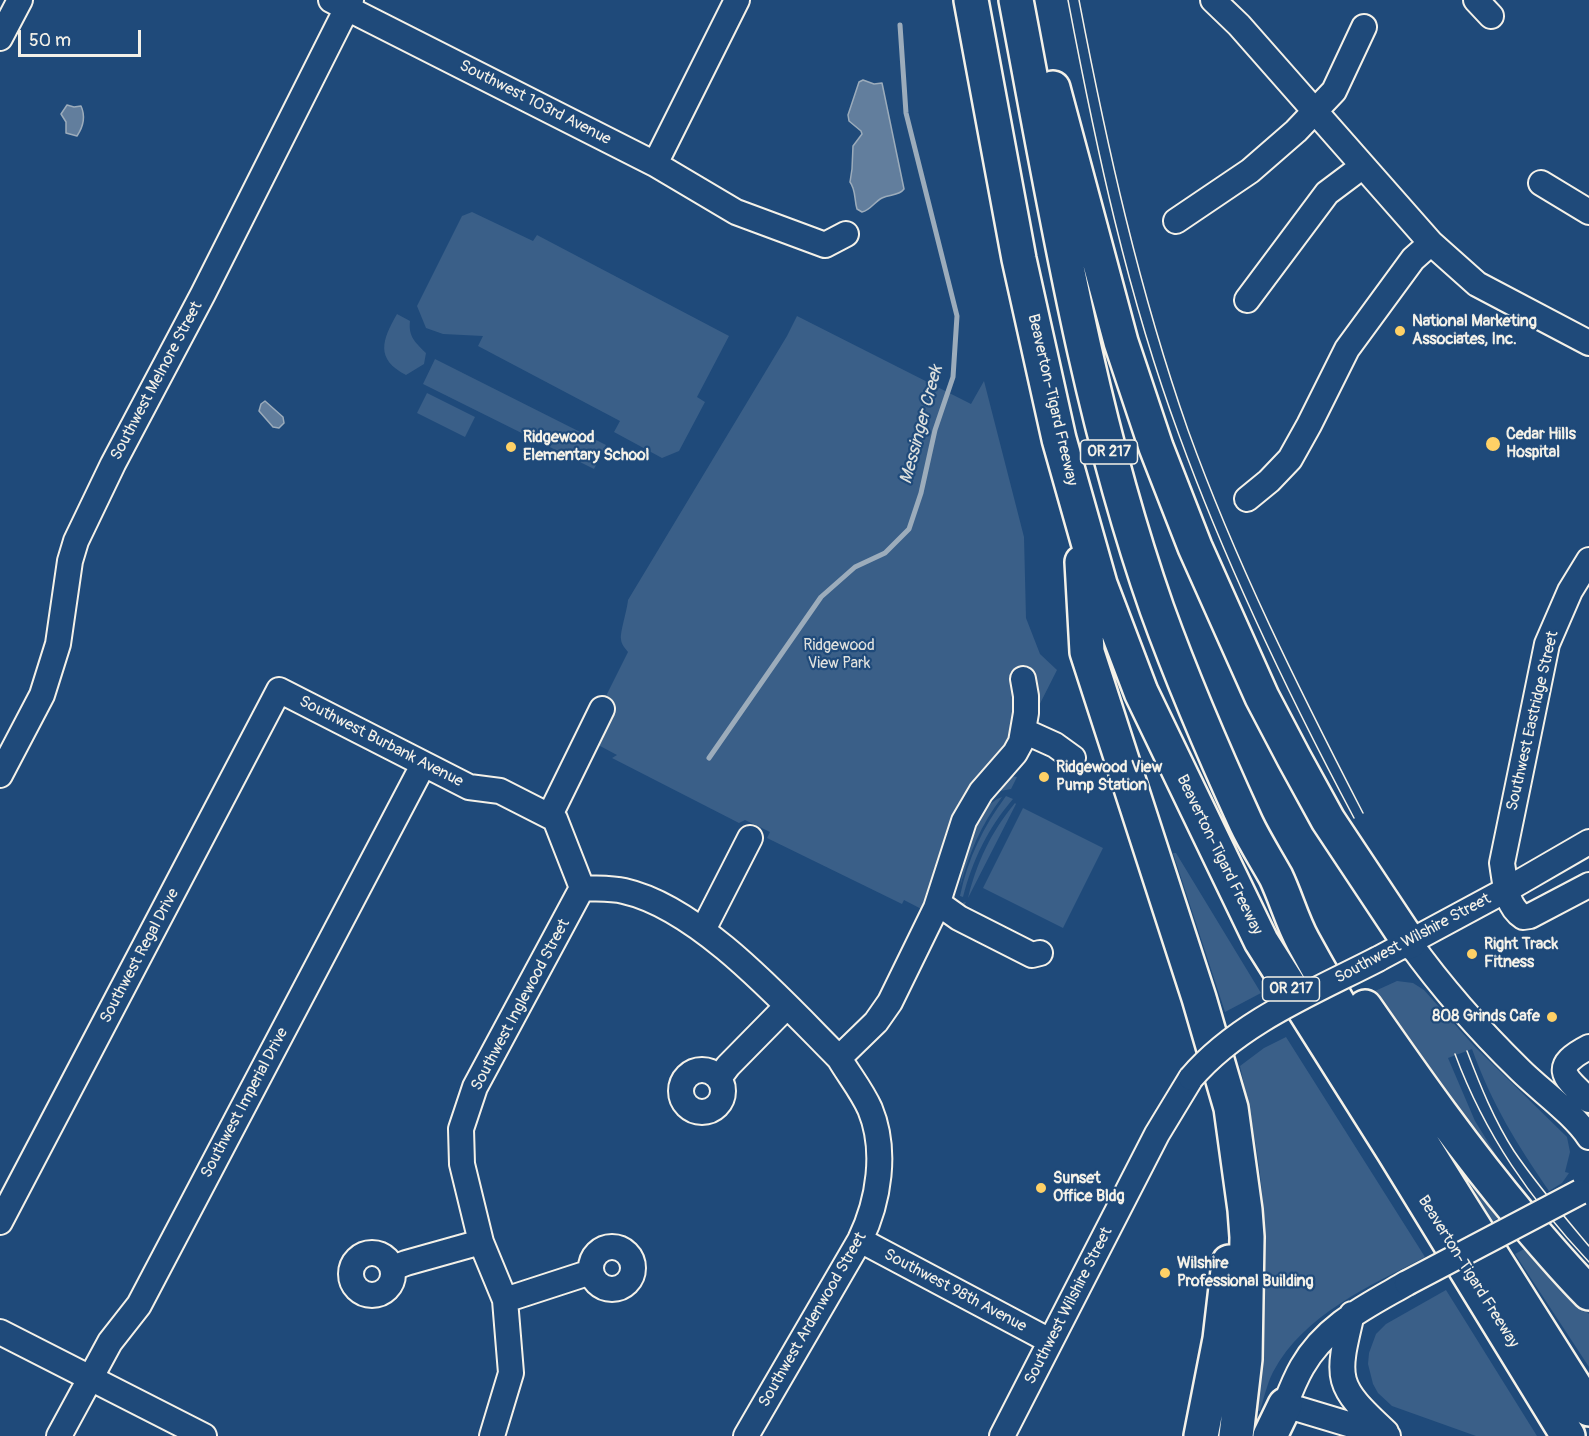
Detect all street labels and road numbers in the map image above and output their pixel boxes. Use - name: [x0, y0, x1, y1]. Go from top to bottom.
- street label: Southwest 103rd Avenue: [456, 56, 614, 150]
- street label: Southwest Melnore Street: [107, 298, 207, 464]
- street label: Beaverton-Tigard Freeway: [1023, 312, 1081, 488]
- road number: OR 217: [1080, 440, 1138, 464]
- street label: Southwest Eastridge Street: [1503, 629, 1563, 813]
- street label: Southwest Burbank Avenue: [296, 692, 466, 792]
- street label: Beaverton-Tigard Freeway: [1172, 772, 1266, 938]
- street label: Southwest Regal Drive: [96, 885, 184, 1027]
- street label: Southwest Wilshire Street: [1332, 890, 1494, 988]
- street label: Southwest Inglewood Street: [468, 916, 574, 1094]
- road number: OR 217: [1262, 977, 1320, 1001]
- street label: Southwest Imperial Drive: [197, 1025, 293, 1181]
- street label: Beaverton-Tigard Freeway: [1413, 1192, 1523, 1352]
- street label: Southwest Wilshire Street: [1021, 1224, 1117, 1388]
- street label: Southwest Ardenwood Street: [755, 1229, 871, 1411]
- street label: Southwest 98th Avenue: [880, 1245, 1030, 1337]

